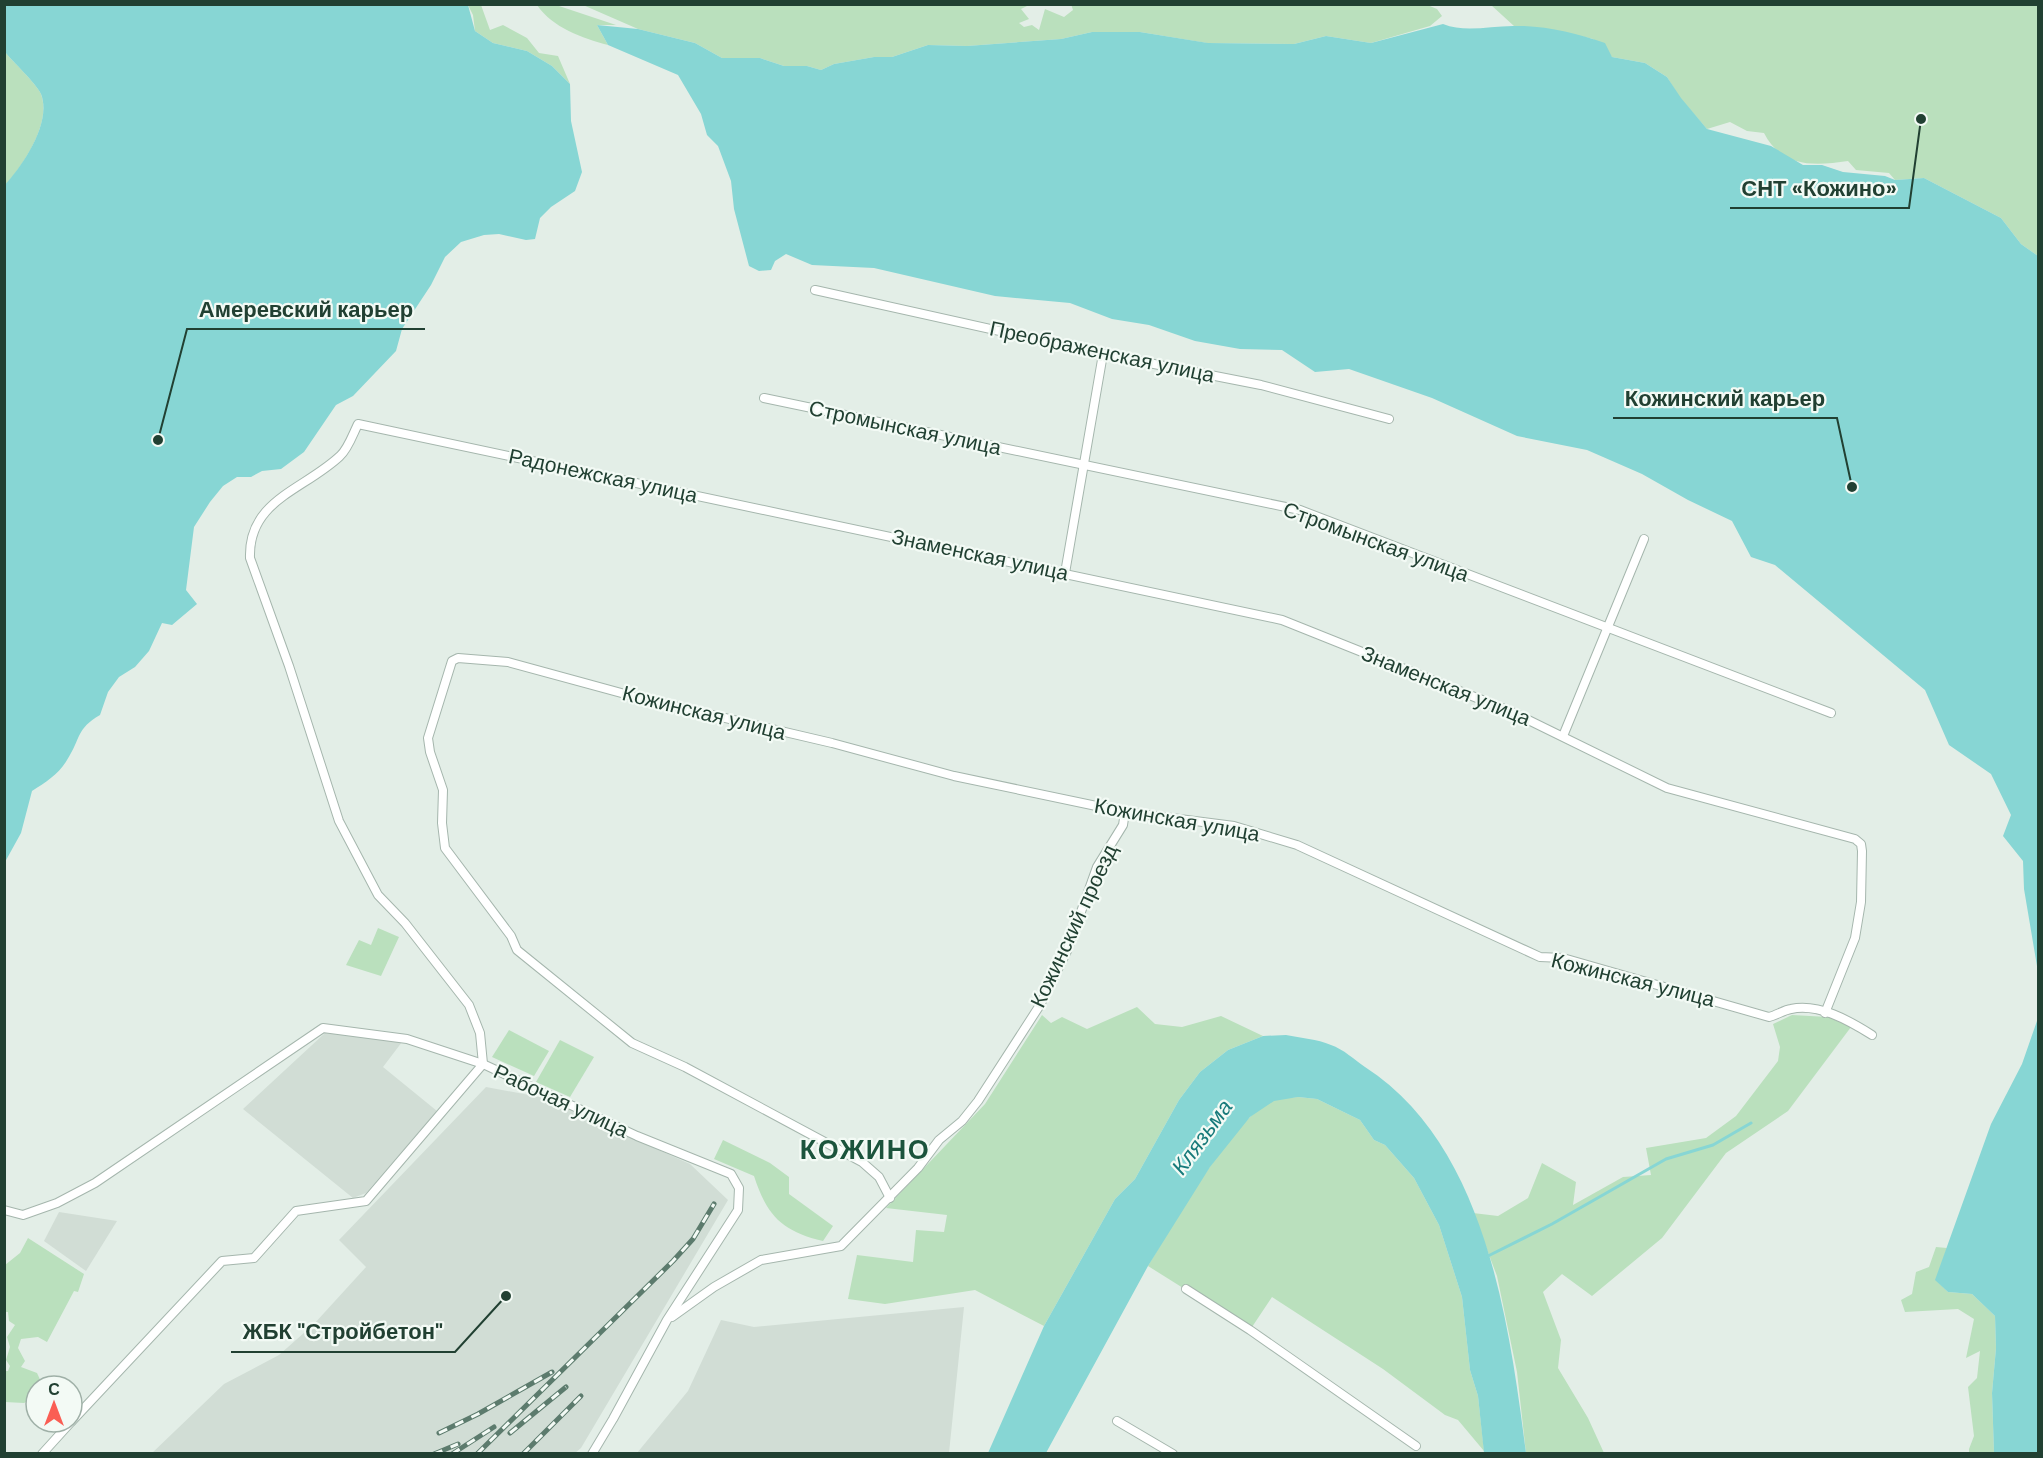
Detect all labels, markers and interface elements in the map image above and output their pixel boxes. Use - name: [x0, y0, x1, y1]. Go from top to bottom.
- callout: СНТ «Кожино»: [1730, 168, 1909, 208]
- text: СНТ «Кожино»: [1741, 174, 1897, 203]
- callout: Амеревский карьер: [187, 289, 425, 329]
- text: Амеревский карьер: [199, 295, 413, 324]
- street label: Преображенская улица: [987, 314, 1217, 390]
- callout: Кожинский карьер: [1613, 378, 1837, 418]
- text: Кожинский карьер: [1625, 384, 1825, 413]
- street label: Стромынская улица: [806, 394, 1004, 462]
- street label: Радонежская улица: [506, 442, 700, 510]
- street label: Стромынская улица: [1279, 495, 1473, 589]
- street label: Знаменская улица: [889, 523, 1071, 587]
- street label: Знаменская улица: [1357, 639, 1535, 733]
- street label: Кожинская улица: [619, 679, 789, 747]
- street label: Кожинская улица: [1092, 792, 1262, 848]
- street label: Кожинский проезд: [1024, 840, 1124, 1012]
- street label: Кожинская улица: [1548, 946, 1718, 1014]
- street label: Рабочая улица: [489, 1058, 633, 1145]
- water label: Клязьма: [1165, 1094, 1239, 1180]
- district label: КОЖИНО: [800, 1132, 930, 1167]
- callout: ЖБК "Стройбетон": [231, 1312, 455, 1352]
- text: ЖБК "Стройбетон": [242, 1317, 443, 1346]
- north arrow: [24, 1374, 84, 1434]
- text: С: [48, 1379, 60, 1400]

